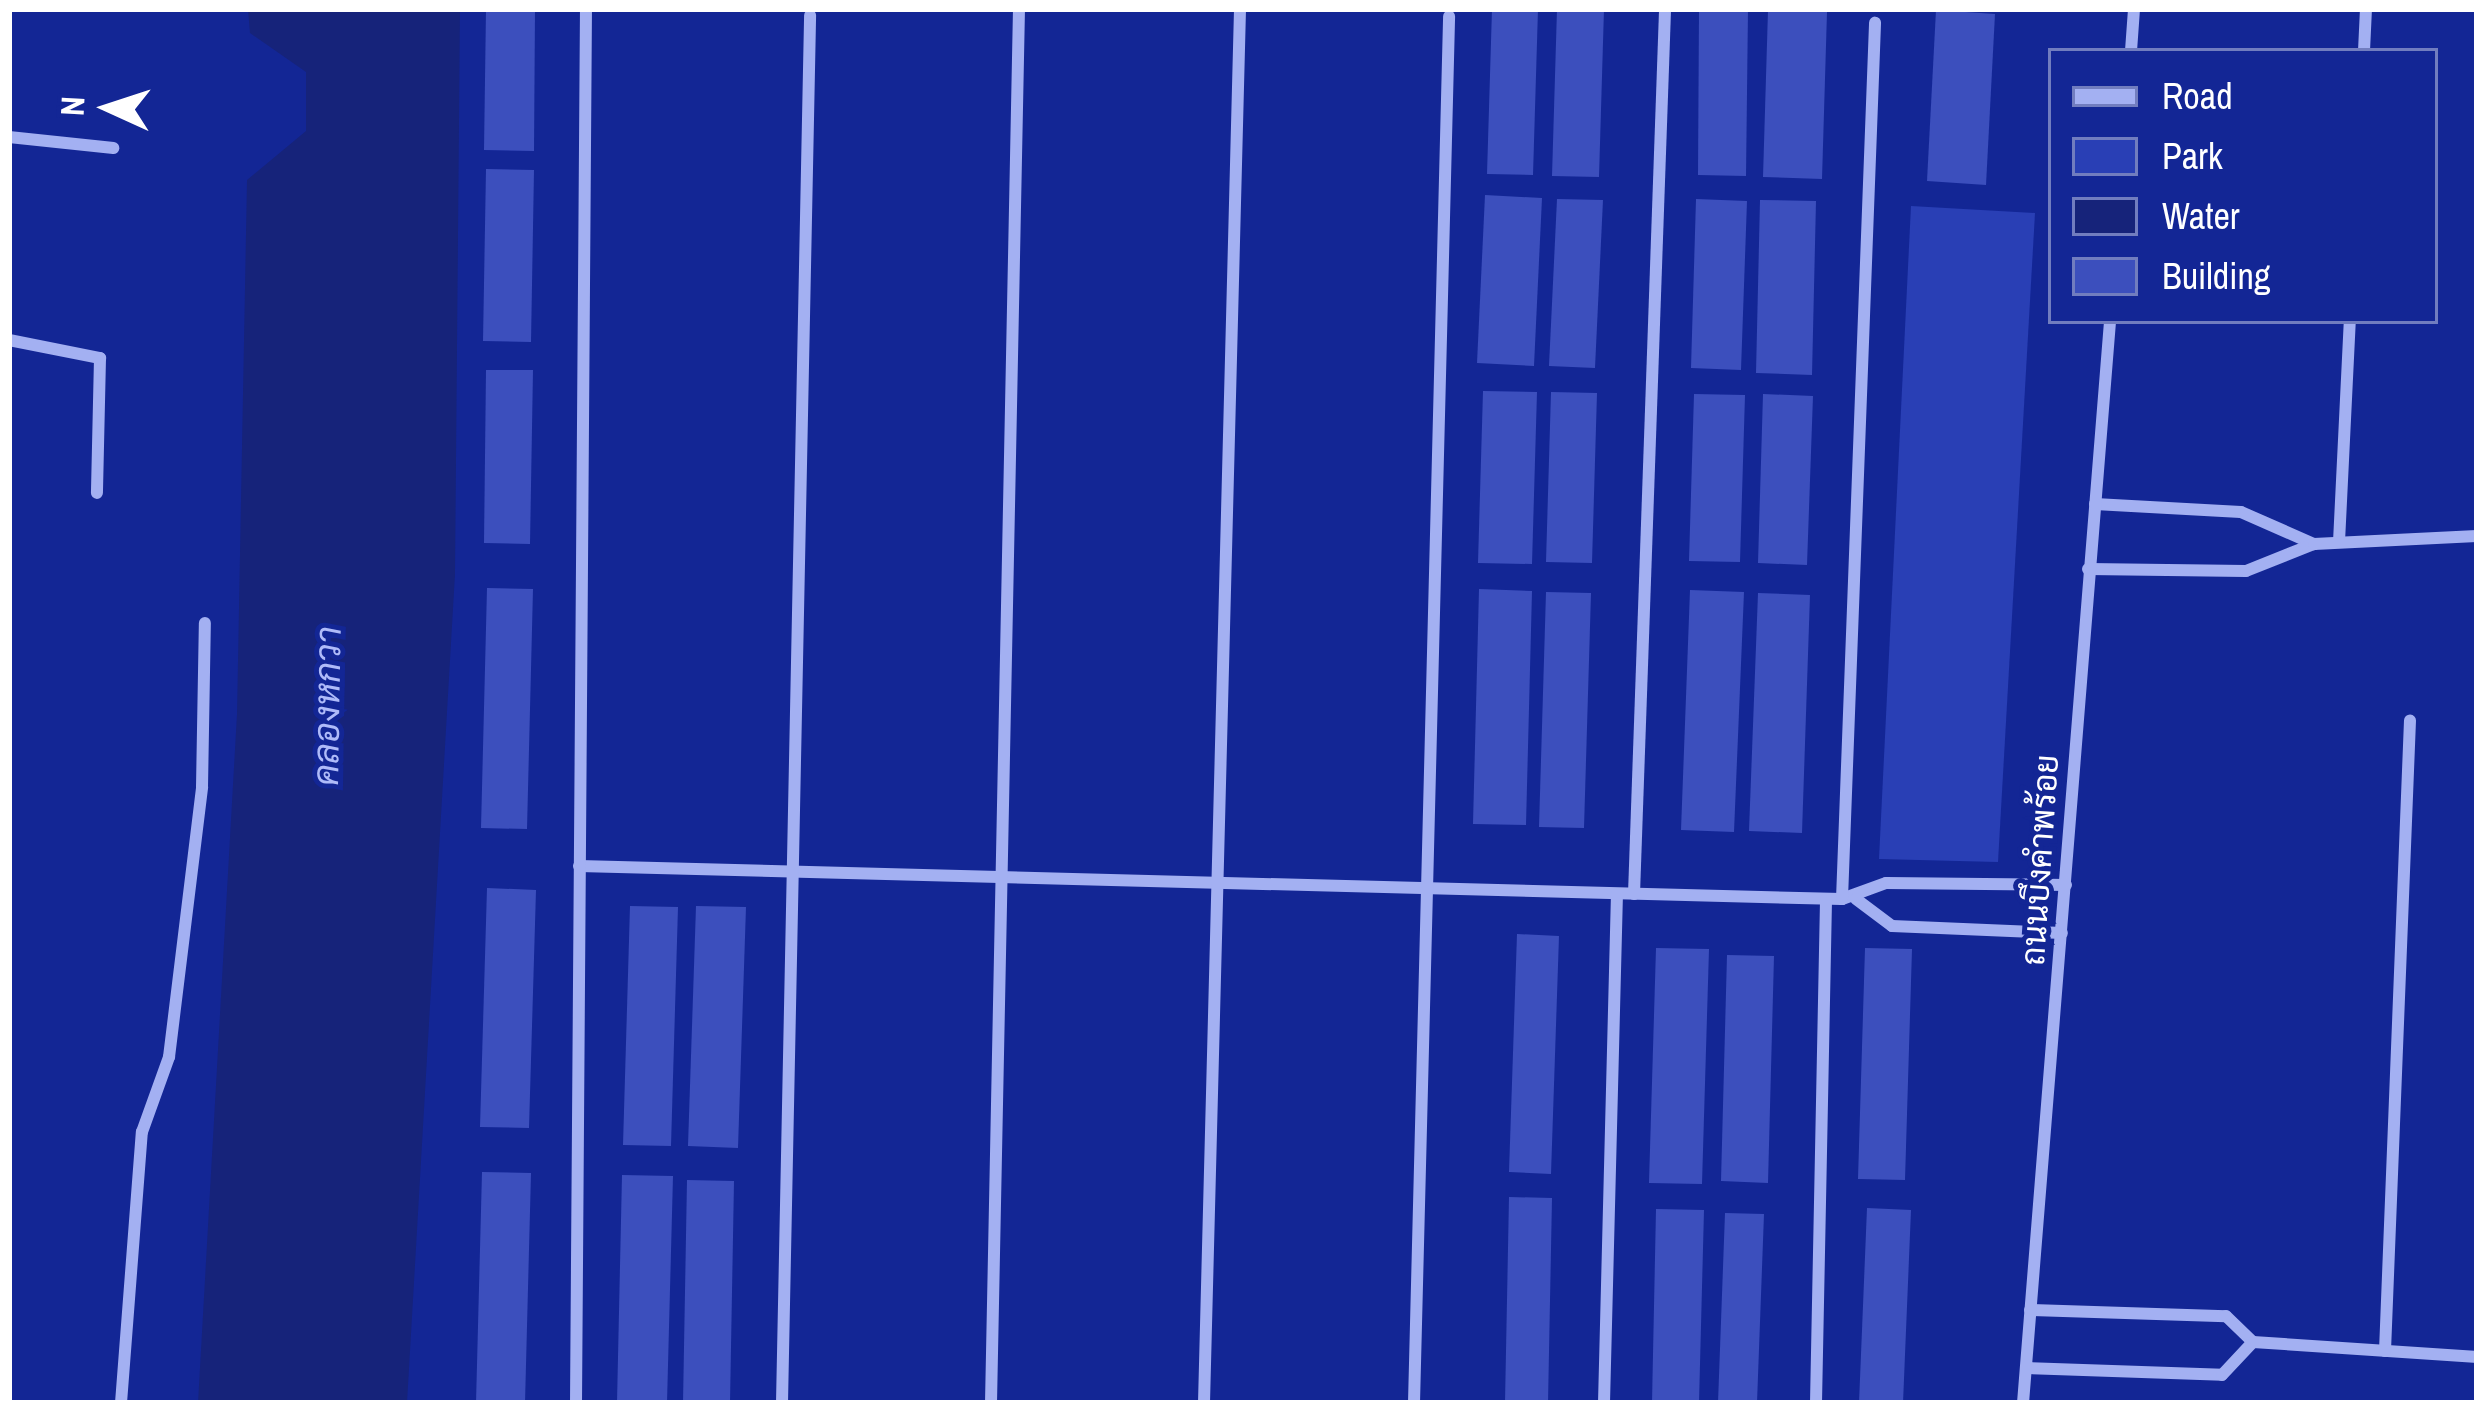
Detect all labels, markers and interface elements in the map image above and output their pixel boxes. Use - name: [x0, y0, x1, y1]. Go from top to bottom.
- north arrow: [48, 48, 168, 168]
- legend: [2048, 48, 2438, 324]
- text: Road: [2162, 72, 2233, 120]
- text: N: [50, 95, 95, 117]
- text: Park: [2162, 132, 2223, 180]
- text: Water: [2162, 192, 2240, 240]
- text: Building: [2162, 252, 2270, 300]
- water label: คลองหกวา: [304, 626, 350, 786]
- street label: ถนนบึงคำพร้อย: [2013, 753, 2067, 967]

